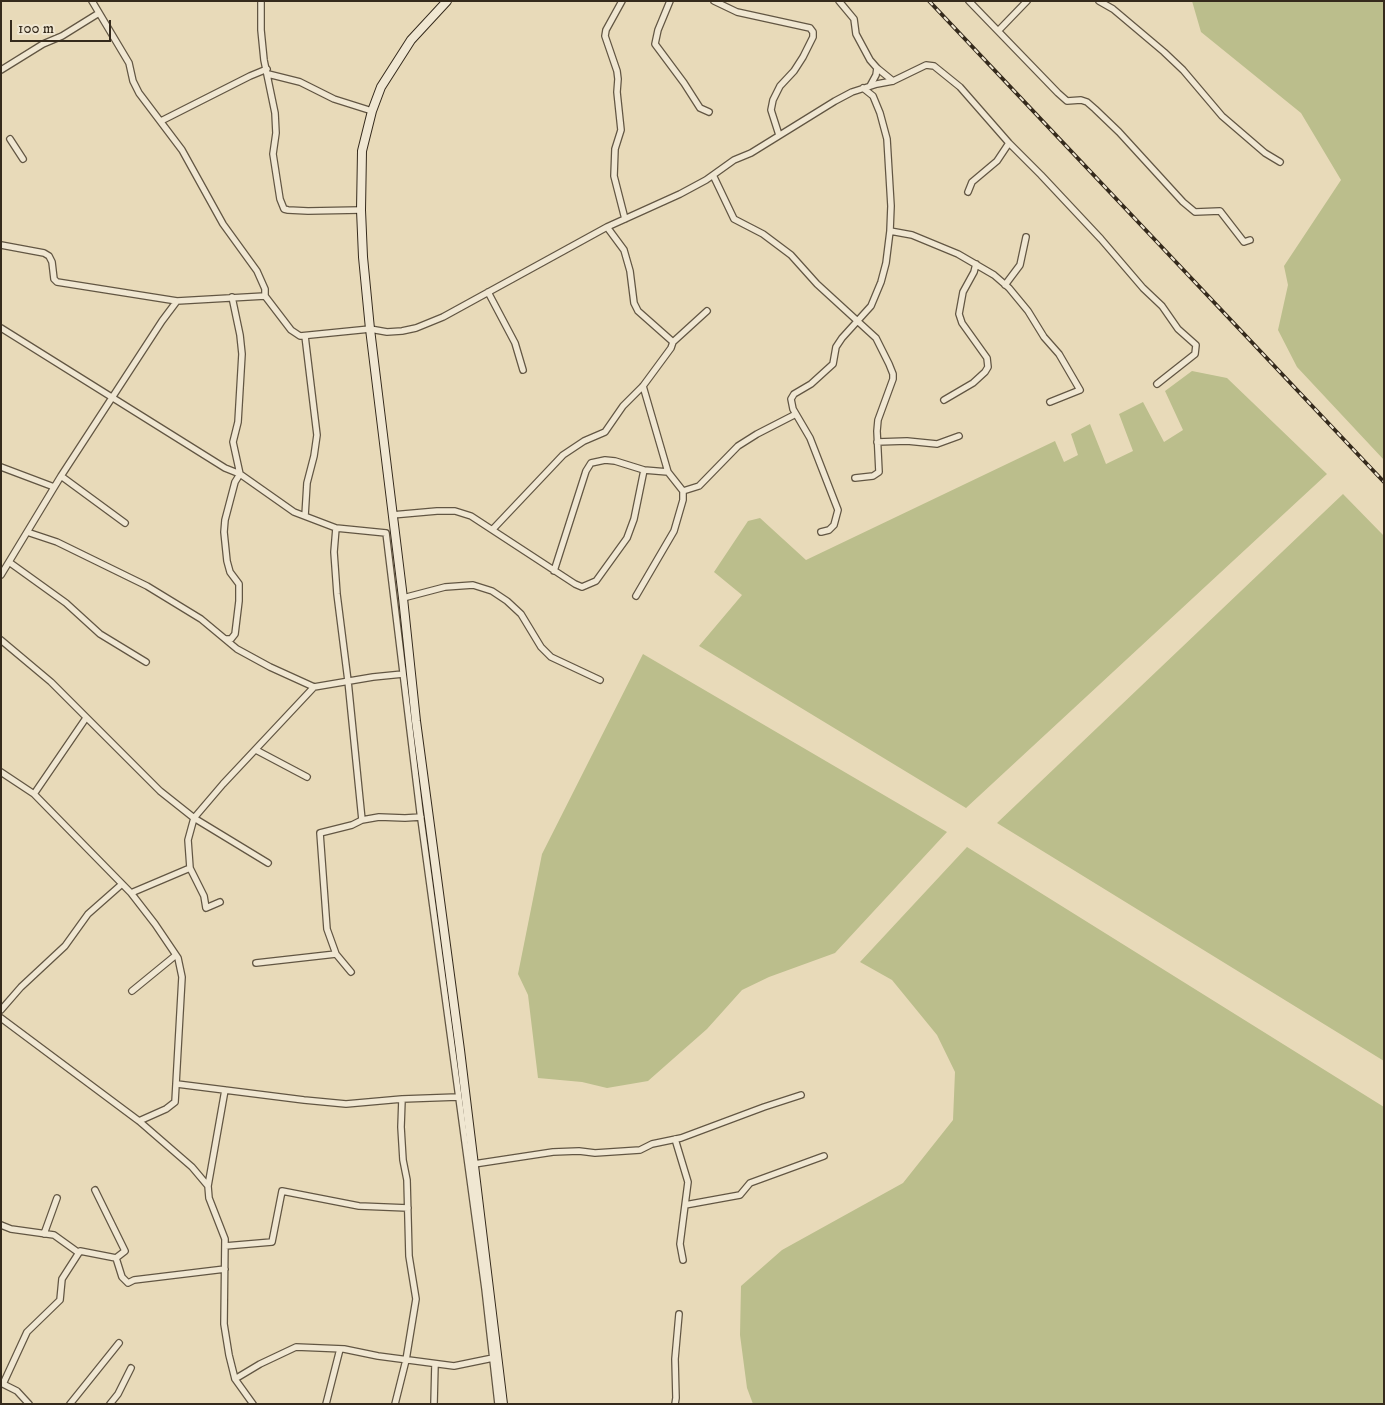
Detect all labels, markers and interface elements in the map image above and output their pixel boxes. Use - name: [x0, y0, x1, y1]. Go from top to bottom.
- scale bar: [12, 10, 114, 42]
- text: 100 m: [18, 19, 54, 38]

